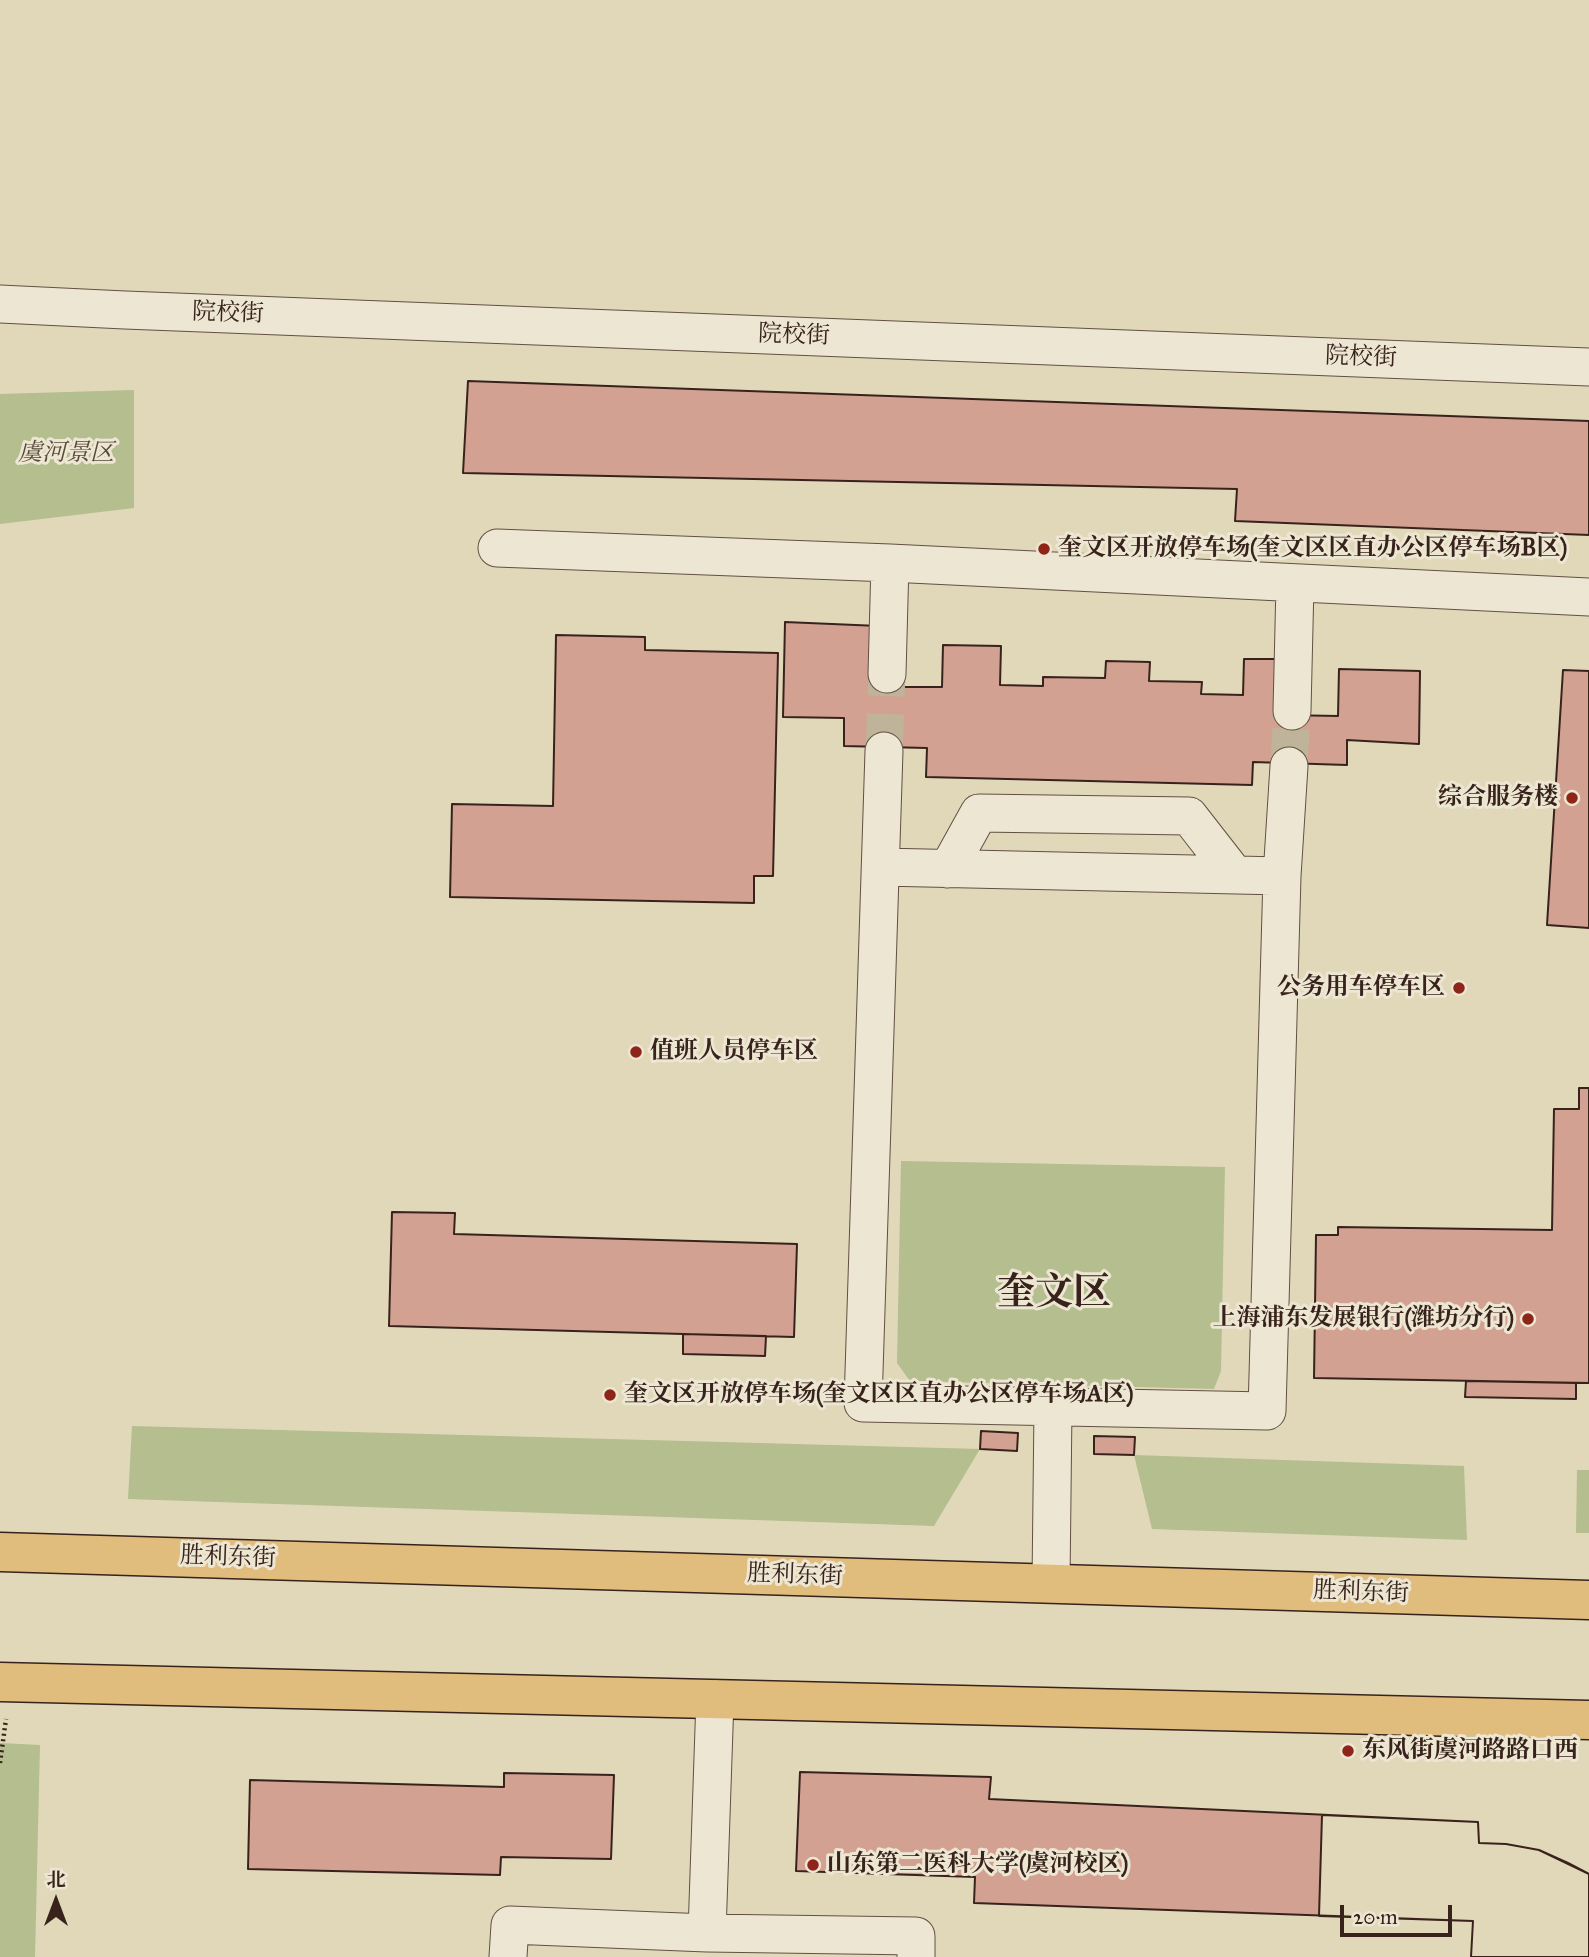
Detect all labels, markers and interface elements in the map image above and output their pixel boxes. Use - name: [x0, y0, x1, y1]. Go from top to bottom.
- street label: 院校街: [192, 298, 264, 330]
- street label: 院校街: [758, 320, 830, 352]
- street label: 院校街: [1325, 342, 1397, 374]
- park label: 虞河景区: [18, 440, 114, 468]
- place label: 奎文区开放停车场(奎文区区直办公区停车场B区): [1058, 535, 1567, 563]
- marker: 奎文区开放停车场(奎文区区直办公区停车场B区): [1036, 541, 1052, 557]
- place label: 综合服务楼: [1438, 784, 1558, 812]
- marker: 综合服务楼: [1564, 790, 1580, 806]
- place label: 公务用车停车区: [1277, 974, 1445, 1002]
- marker: 公务用车停车区: [1451, 980, 1467, 996]
- place label: 值班人员停车区: [650, 1038, 818, 1066]
- marker: 值班人员停车区: [628, 1044, 644, 1060]
- district label: 奎文区: [997, 1272, 1111, 1318]
- place label: 上海浦东发展银行(潍坊分行): [1213, 1305, 1514, 1333]
- marker: 上海浦东发展银行(潍坊分行): [1520, 1311, 1536, 1327]
- place label: 奎文区开放停车场(奎文区区直办公区停车场A区): [624, 1381, 1134, 1409]
- marker: 奎文区开放停车场(奎文区区直办公区停车场A区): [602, 1387, 618, 1403]
- street label: 胜利东街: [180, 1542, 276, 1574]
- street label: 胜利东街: [747, 1560, 843, 1592]
- street label: 胜利东街: [1313, 1577, 1409, 1609]
- place label: 东风街虞河路路口西: [1362, 1737, 1578, 1765]
- marker: 东风街虞河路路口西: [1340, 1743, 1356, 1759]
- place label: 山东第二医科大学(虞河校区): [827, 1851, 1128, 1879]
- marker: 山东第二医科大学(虞河校区): [805, 1857, 821, 1873]
- north arrow: [21, 1866, 91, 1936]
- text: 北: [46, 1868, 66, 1891]
- scale bar: [1344, 1890, 1456, 1934]
- text: 20 m: [1353, 1904, 1398, 1930]

